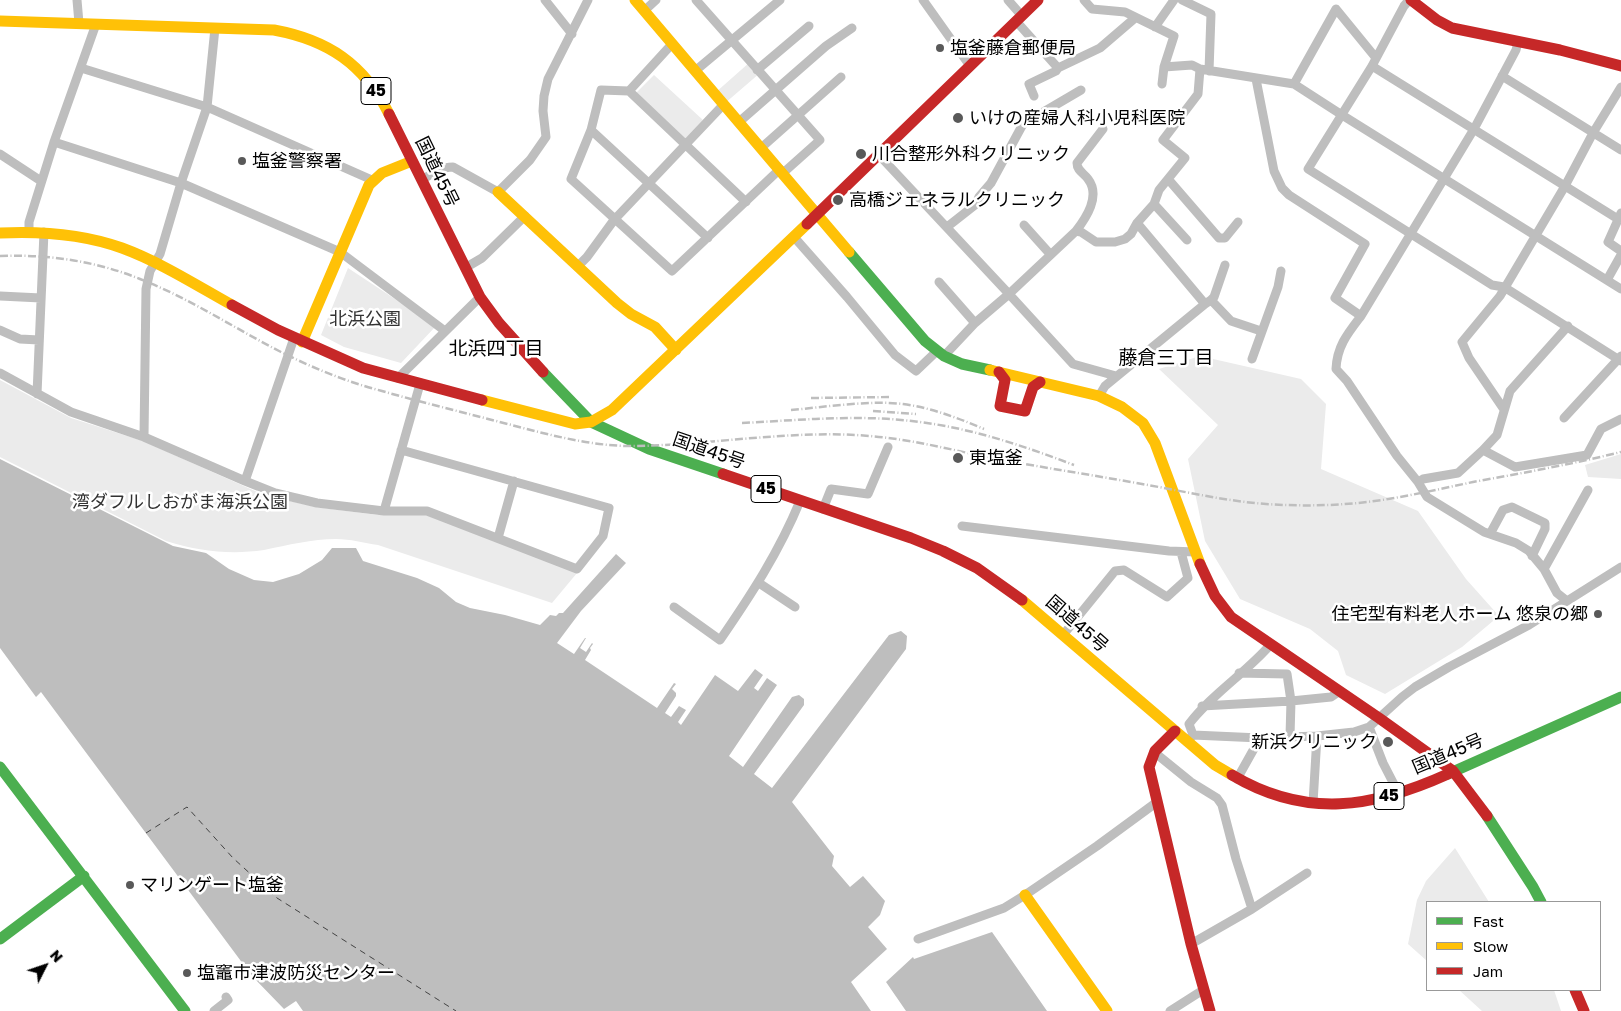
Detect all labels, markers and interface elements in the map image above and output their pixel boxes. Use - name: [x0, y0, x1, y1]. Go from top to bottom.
- place label: 塩釜藤倉郵便局: [950, 37, 1076, 59]
- marker: 塩釜藤倉郵便局: [934, 42, 946, 54]
- road number: 45: [361, 78, 391, 104]
- place label: いけの産婦人科小児科医院: [969, 107, 1185, 129]
- marker: いけの産婦人科小児科医院: [951, 111, 965, 125]
- street label: 国道45号: [411, 133, 463, 211]
- place label: 川合整形外科クリニック: [872, 143, 1070, 165]
- marker: 川合整形外科クリニック: [854, 147, 868, 161]
- place label: 塩釜警察署: [252, 150, 342, 172]
- marker: 塩釜警察署: [236, 155, 248, 167]
- place label: 高橋ジェネラルクリニック: [849, 189, 1065, 211]
- marker: 高橋ジェネラルクリニック: [831, 193, 845, 207]
- park label: 北浜公園: [329, 308, 401, 330]
- district label: 北浜四丁目: [449, 338, 543, 360]
- district label: 藤倉三丁目: [1119, 347, 1213, 369]
- street label: 国道45号: [670, 429, 748, 473]
- place label: 東塩釜: [969, 447, 1023, 469]
- marker: 東塩釜: [951, 451, 965, 465]
- road number: 45: [751, 476, 781, 502]
- park label: 湾ダフルしおがま海浜公園: [72, 491, 288, 513]
- street label: 国道45号: [1041, 591, 1113, 657]
- place label: 住宅型有料老人ホーム 悠泉の郷: [1332, 603, 1588, 625]
- marker: 住宅型有料老人ホーム 悠泉の郷: [1592, 608, 1604, 620]
- street label: 国道45号: [1409, 729, 1487, 779]
- place label: 新浜クリニック: [1251, 731, 1377, 753]
- marker: 新浜クリニック: [1381, 735, 1395, 749]
- road number: 45: [1374, 782, 1404, 809]
- place label: マリンゲート塩釜: [140, 874, 284, 896]
- marker: マリンゲート塩釜: [124, 879, 136, 891]
- legend: [1426, 901, 1601, 991]
- text: Fast: [1473, 912, 1504, 930]
- text: Slow: [1473, 937, 1508, 955]
- north arrow: [20, 941, 70, 991]
- text: N: [47, 946, 67, 965]
- place label: 塩竈市津波防災センター: [197, 962, 395, 984]
- text: Jam: [1473, 962, 1503, 980]
- marker: 塩竈市津波防災センター: [181, 967, 193, 979]

